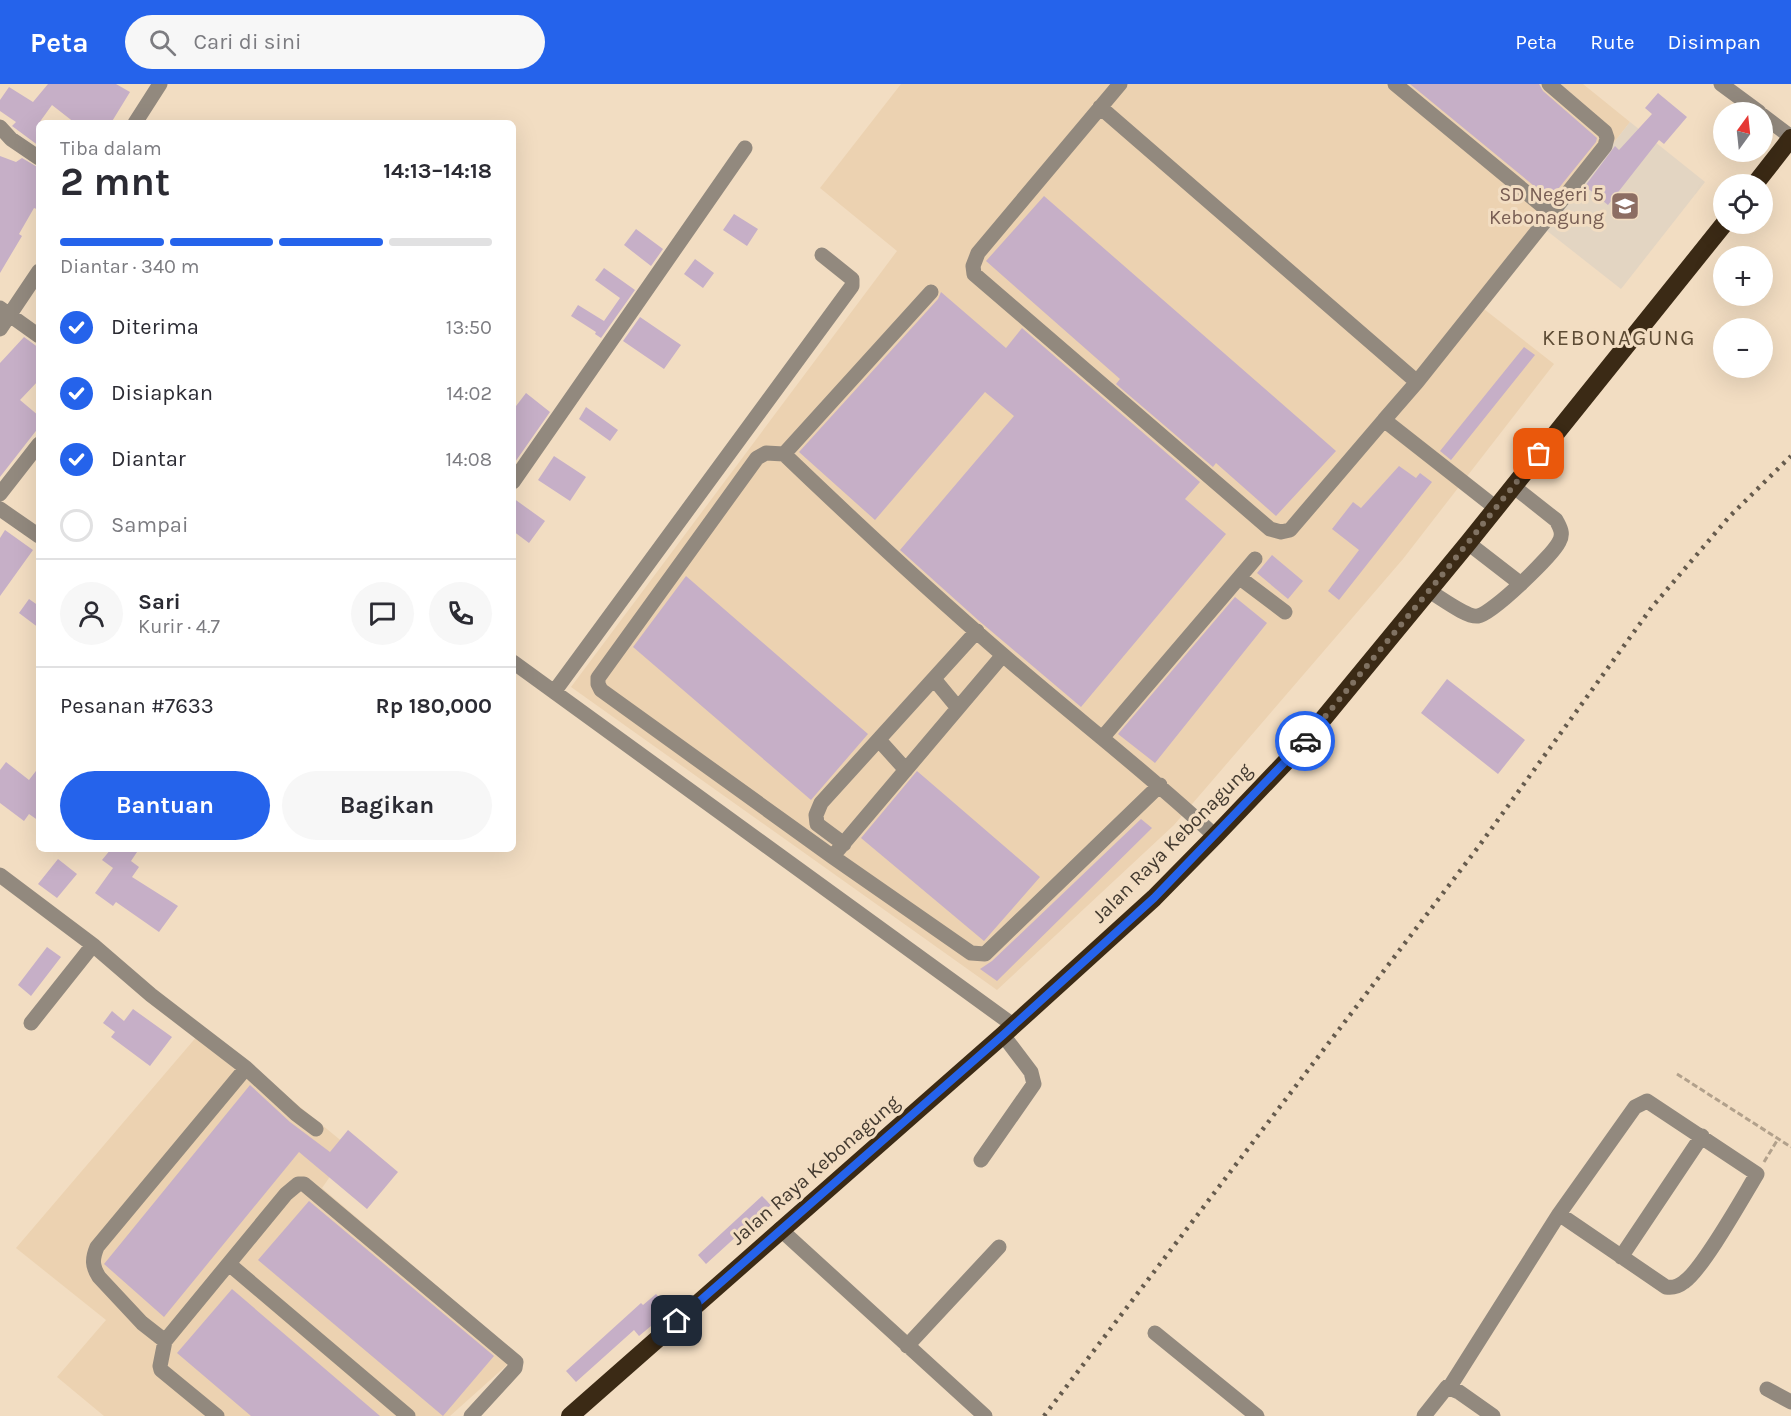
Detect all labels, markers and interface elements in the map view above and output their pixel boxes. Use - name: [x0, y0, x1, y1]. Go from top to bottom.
- search box: [125, 15, 545, 69]
- text: Peta: [30, 26, 89, 59]
- icon: search: [146, 26, 179, 59]
- text: Cari di sini: [194, 29, 302, 55]
- text: Peta: [1515, 30, 1557, 54]
- text: Rute: [1590, 30, 1634, 54]
- text: Disimpan: [1667, 30, 1761, 54]
- north arrow: [1713, 102, 1773, 162]
- map controls: [1713, 102, 1773, 378]
- text: Tiba dalam: [60, 137, 162, 160]
- text: 14:13–14:18: [383, 158, 492, 184]
- text: 2 mnt: [60, 159, 170, 205]
- button: locate: [1713, 174, 1773, 234]
- place label: SD Negeri 5 Kebonagung: [1489, 183, 1604, 229]
- school or university icon: SD Negeri 5 Kebonagung: [1609, 190, 1641, 222]
- button: +: [1713, 246, 1773, 306]
- text: Diantar · 340 m: [60, 255, 199, 278]
- icon: check: [60, 311, 93, 344]
- text: Diterima: [111, 314, 199, 340]
- text: 13:50: [446, 316, 492, 339]
- button: −: [1713, 318, 1773, 378]
- district label: KEBONAGUNG: [1542, 325, 1696, 351]
- icon: check: [60, 377, 93, 410]
- text: Disiapkan: [111, 380, 213, 406]
- text: 14:02: [446, 382, 492, 405]
- pin: [1513, 428, 1564, 479]
- icon: bag: [1522, 437, 1555, 470]
- icon: check: [60, 443, 93, 476]
- text: Diantar: [111, 446, 186, 472]
- text: 14:08: [445, 448, 492, 471]
- text: Sampai: [111, 512, 189, 538]
- button: person: [60, 582, 123, 645]
- button: chat: [351, 582, 414, 645]
- button: phone: [429, 582, 492, 645]
- text: Sari: [138, 589, 181, 615]
- text: Kurir · 4.7: [138, 615, 220, 638]
- text: Pesanan #7633: [60, 693, 214, 719]
- text: Rp 180,000: [376, 693, 492, 719]
- courier: [1275, 711, 1335, 771]
- icon: car: [1289, 725, 1322, 758]
- street label: Jalan Raya Kebonagung: [1088, 759, 1256, 927]
- button: Bantuan: [60, 771, 270, 840]
- button: Bagikan: [282, 771, 492, 840]
- street label: Jalan Raya Kebonagung: [726, 1091, 904, 1249]
- pin: [651, 1295, 702, 1346]
- icon: home: [660, 1304, 693, 1337]

